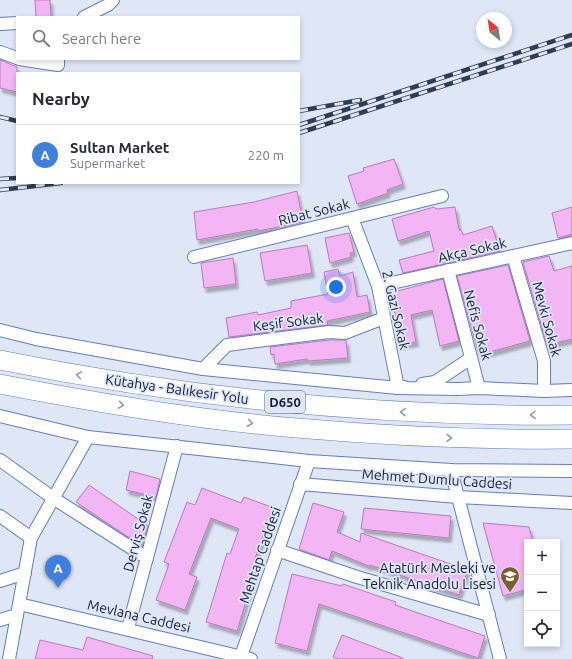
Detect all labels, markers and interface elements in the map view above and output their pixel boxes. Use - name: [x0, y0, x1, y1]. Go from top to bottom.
- north arrow: [476, 12, 512, 48]
- search box: [16, 16, 300, 60]
- icon: search: [30, 27, 52, 49]
- text: Search here: [62, 30, 141, 47]
- text: Nearby: [32, 89, 90, 108]
- text: Sultan Market: [70, 139, 169, 156]
- text: A: [40, 148, 50, 162]
- text: 220 m: [248, 148, 284, 162]
- text: Supermarket: [70, 156, 145, 170]
- street label: Ribat Sokak: [277, 195, 351, 229]
- street label: Akça Sokak: [436, 234, 508, 266]
- street label: 2. Gazi Sokak: [379, 269, 413, 351]
- your location: [326, 277, 346, 297]
- street label: Mevki Sokak: [529, 280, 565, 358]
- street label: Nefis Sokak: [461, 288, 495, 362]
- street label: Keşif Sokak: [252, 310, 324, 334]
- one-way arrow: [76, 371, 82, 380]
- street label: Kütahya - Balıkesir Yolu: [104, 371, 250, 407]
- road number: D650: [265, 391, 305, 413]
- one-way arrow: [118, 400, 124, 409]
- one-way arrow: [400, 407, 406, 416]
- one-way arrow: [530, 411, 536, 419]
- one-way arrow: [247, 418, 253, 427]
- one-way arrow: [446, 433, 452, 442]
- street label: Mehmet Dumlu Caddesi: [361, 466, 513, 492]
- street label: Derviş Sokak: [120, 492, 156, 574]
- street label: Mehtap Caddesi: [236, 504, 284, 606]
- map controls: [524, 539, 560, 647]
- button: +: [524, 539, 560, 575]
- pin: A: [45, 555, 71, 588]
- place label: Atatürk Mesleki ve Teknik Anadolu Lisesi: [363, 560, 496, 592]
- school or university icon: Atatürk Mesleki ve Teknik Anadolu Lisesi: [499, 565, 521, 593]
- button: −: [524, 575, 560, 611]
- street label: Mevlana Caddesi: [86, 596, 192, 636]
- button: locate: [524, 611, 560, 647]

